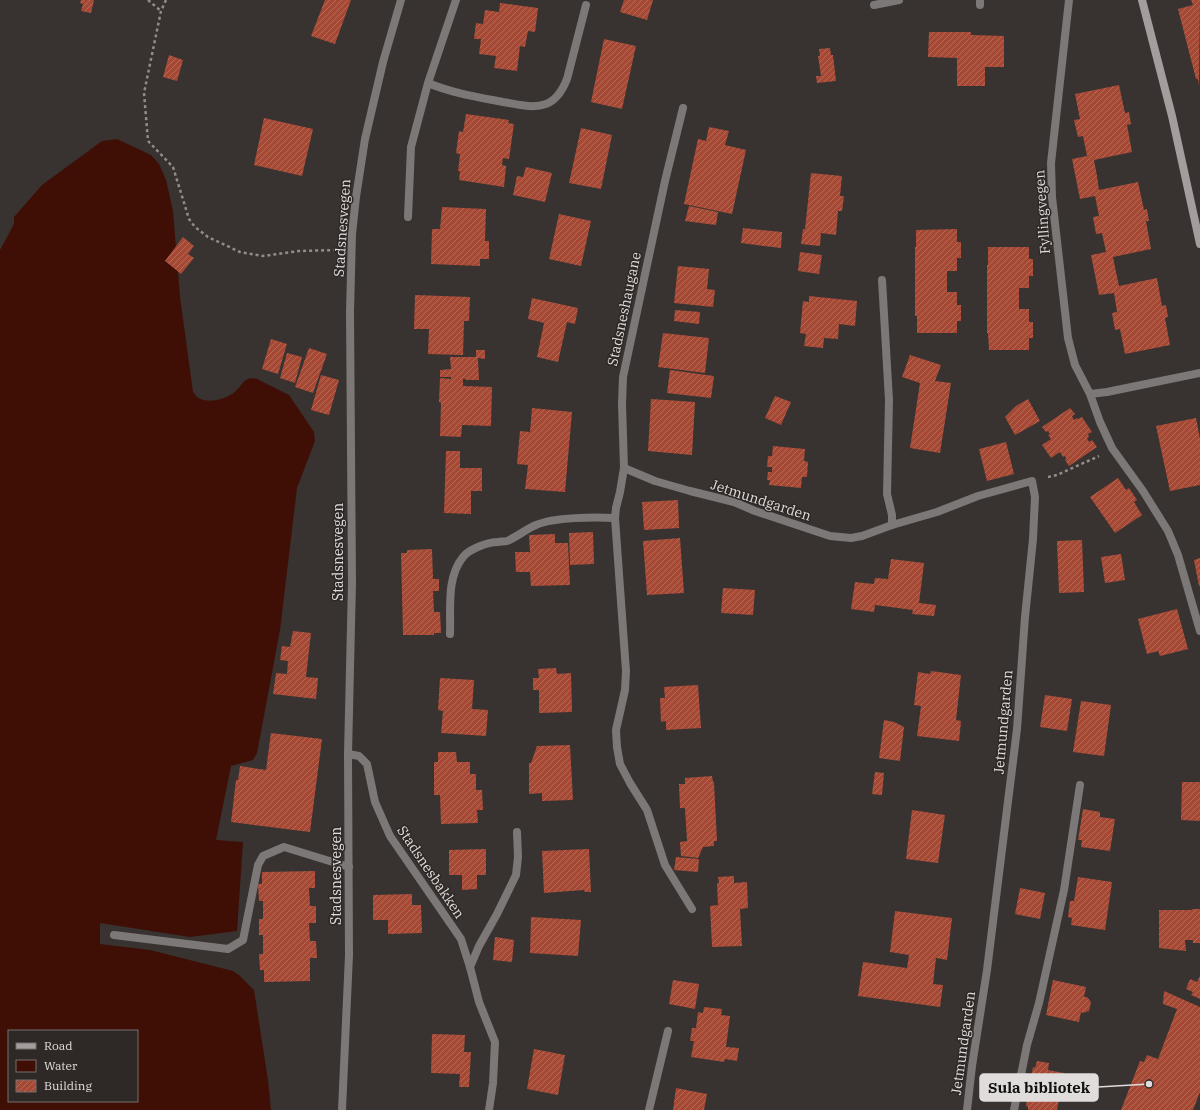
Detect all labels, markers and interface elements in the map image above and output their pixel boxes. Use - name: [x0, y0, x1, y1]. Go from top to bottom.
- street label: Fyllingvegen: [1030, 169, 1054, 255]
- street label: Stadsnesvegen: [330, 178, 354, 278]
- street label: Stadsneshaugane: [603, 250, 645, 368]
- street label: Jetmundgarden: [708, 475, 814, 525]
- street label: Stadsnesvegen: [329, 503, 347, 601]
- street label: Jetmundgarden: [989, 669, 1017, 775]
- street label: Stadsnesbakken: [393, 822, 469, 922]
- street label: Stadsnesvegen: [327, 827, 345, 925]
- street label: Jetmundgarden: [947, 990, 979, 1096]
- legend: [8, 1030, 138, 1102]
- text: Road: [44, 1038, 73, 1053]
- text: Water: [44, 1058, 78, 1073]
- callout: Sula bibliotek: [980, 1074, 1098, 1101]
- text: Building: [44, 1078, 92, 1093]
- text: Sula bibliotek: [988, 1078, 1091, 1097]

